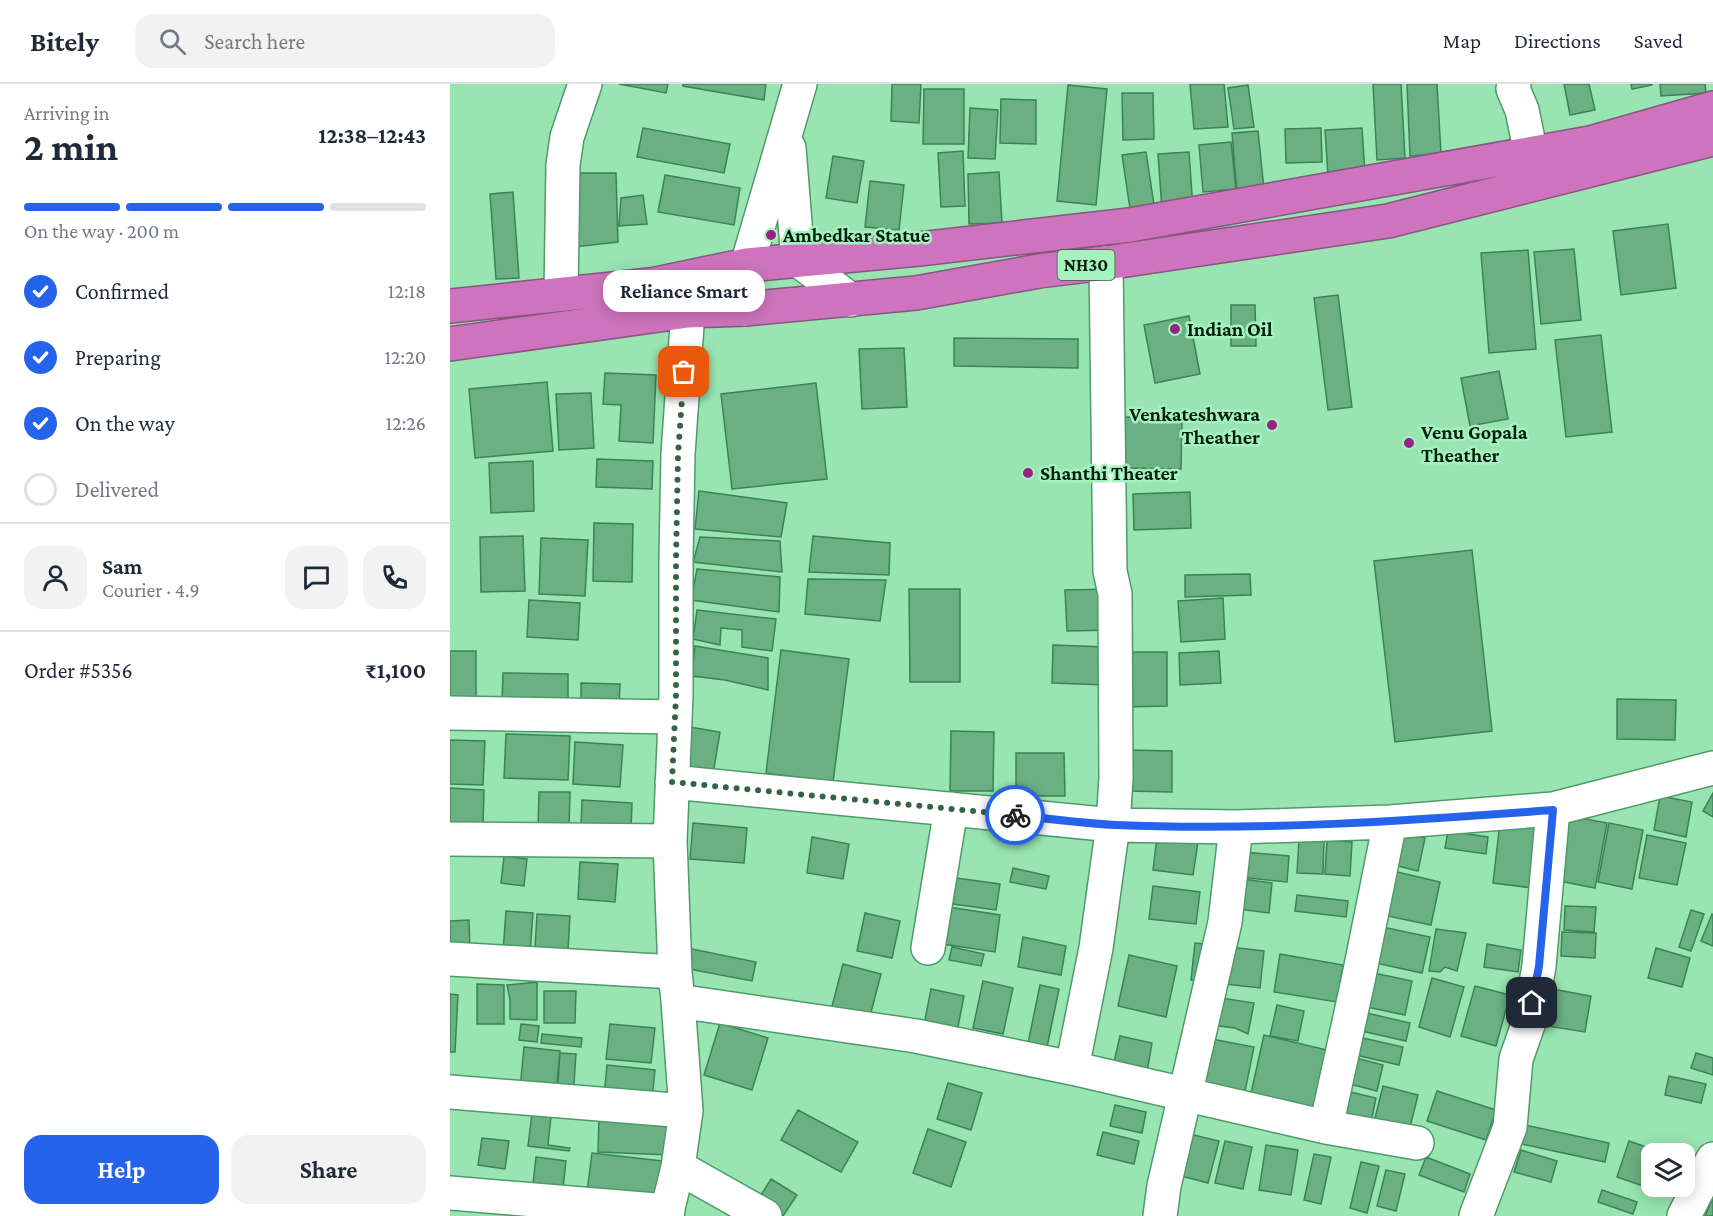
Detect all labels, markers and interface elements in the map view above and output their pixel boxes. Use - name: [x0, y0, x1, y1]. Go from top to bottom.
- search box: [135, 14, 555, 68]
- icon: search: [156, 25, 189, 58]
- text: Bitely: [30, 26, 99, 57]
- text: Search here: [204, 29, 305, 54]
- text: Map: [1443, 29, 1481, 53]
- text: Directions: [1514, 29, 1601, 53]
- text: Saved: [1634, 29, 1683, 53]
- text: Arriving in: [24, 102, 109, 124]
- text: 12:38–12:43: [318, 123, 426, 148]
- text: 2 min: [24, 125, 118, 168]
- text: On the way · 200 m: [24, 220, 179, 242]
- place label: Ambedkar Statue: [782, 224, 930, 246]
- marker: Ambedkar Statue: [764, 228, 778, 242]
- road number: NH30: [1058, 250, 1114, 280]
- callout: Reliance Smart: [603, 270, 765, 312]
- icon: check: [24, 275, 57, 308]
- text: Confirmed: [75, 279, 169, 304]
- text: 12:18: [388, 280, 426, 302]
- text: Reliance Smart: [620, 280, 748, 302]
- place label: Indian Oil: [1187, 318, 1273, 340]
- marker: Indian Oil: [1168, 322, 1182, 336]
- icon: check: [24, 341, 57, 374]
- text: Preparing: [75, 345, 161, 370]
- text: 12:20: [384, 346, 426, 368]
- pin: [658, 346, 709, 397]
- icon: bag: [667, 355, 700, 388]
- place label: Venkateshwara Theather: [1128, 403, 1260, 448]
- icon: check: [24, 407, 57, 440]
- text: On the way: [75, 411, 175, 436]
- text: 12:26: [386, 412, 426, 434]
- marker: Venkateshwara Theather: [1265, 418, 1279, 432]
- place label: Venu Gopala Theather: [1420, 421, 1528, 466]
- marker: Venu Gopala Theather: [1402, 436, 1416, 450]
- place label: Shanthi Theater: [1040, 462, 1178, 484]
- marker: Shanthi Theater: [1021, 466, 1035, 480]
- text: Delivered: [75, 477, 159, 502]
- button: person: [24, 546, 87, 609]
- button: chat: [285, 546, 348, 609]
- button: phone: [363, 546, 426, 609]
- text: Sam: [102, 554, 142, 579]
- text: Courier · 4.9: [102, 579, 200, 601]
- text: Order #5356: [24, 658, 133, 683]
- text: ₹1,100: [365, 658, 426, 683]
- courier: [985, 785, 1045, 845]
- icon: bike: [999, 799, 1032, 832]
- pin: [1506, 977, 1557, 1028]
- icon: home: [1515, 986, 1548, 1019]
- button: Help: [24, 1135, 219, 1204]
- button: Share: [231, 1135, 426, 1204]
- map controls: [1641, 1143, 1695, 1197]
- button: layers: [1641, 1143, 1695, 1197]

